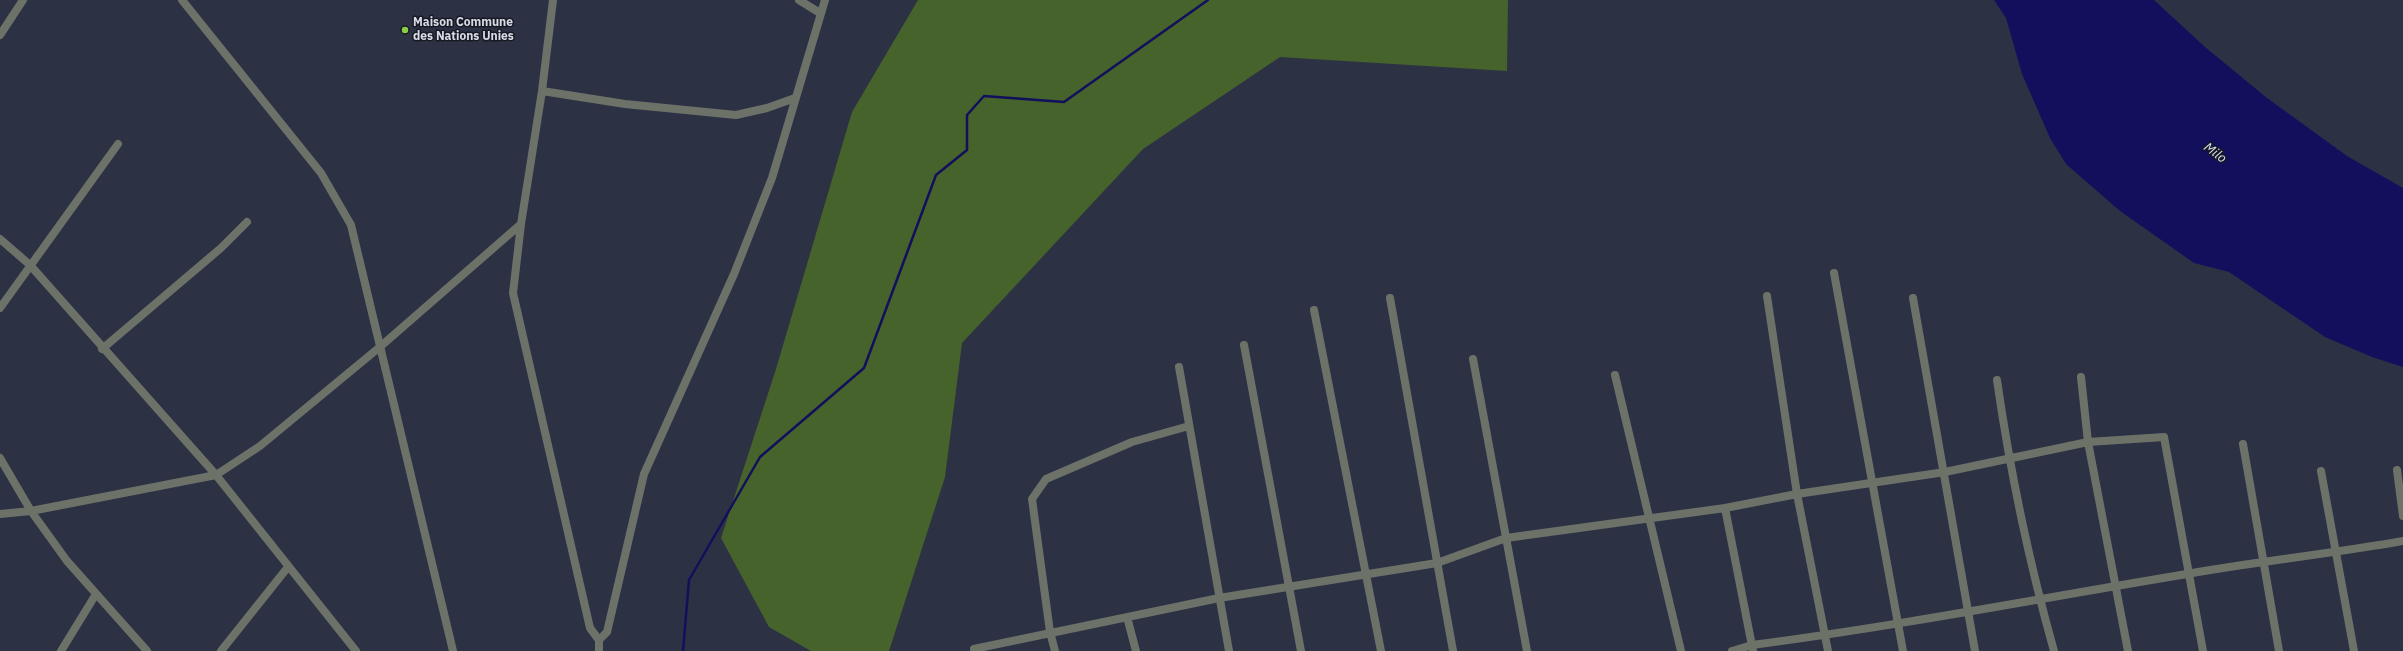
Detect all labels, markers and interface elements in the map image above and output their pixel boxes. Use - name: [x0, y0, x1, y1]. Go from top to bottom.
- place label: Maison Commune des Nations Unies: [413, 16, 514, 44]
- marker: Maison Commune des Nations Unies: [400, 25, 410, 35]
- water label: Milo: [2201, 139, 2229, 167]

